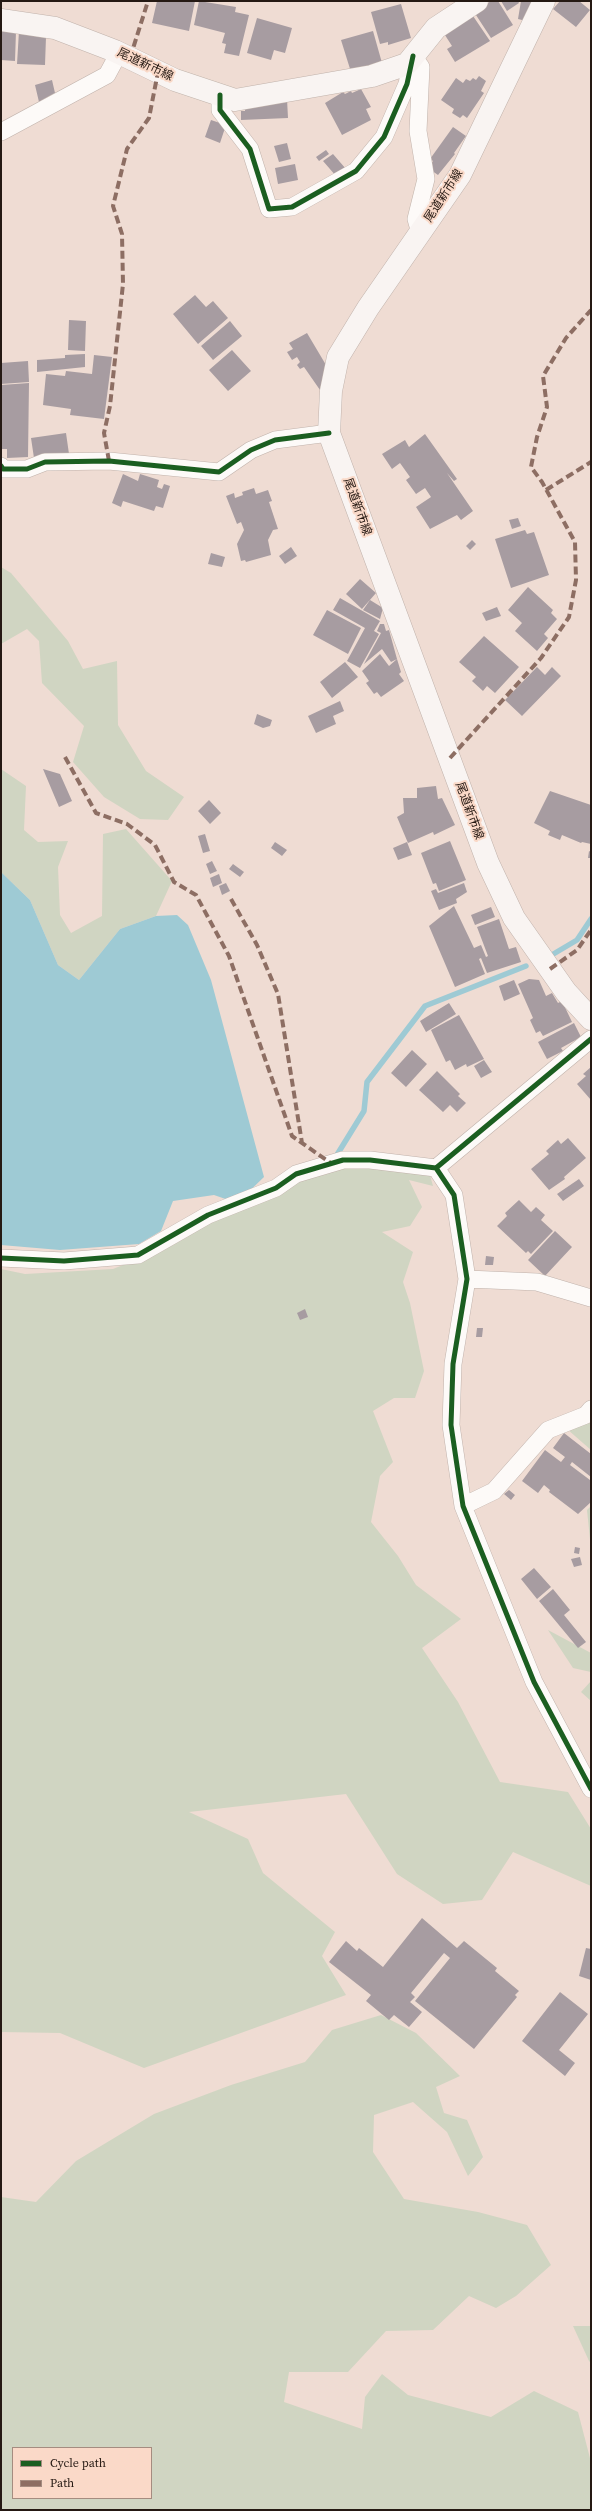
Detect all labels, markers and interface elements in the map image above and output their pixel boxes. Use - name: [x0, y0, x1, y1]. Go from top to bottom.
- street label: 尾道新市線: [115, 46, 175, 84]
- street label: 尾道新市線: [422, 167, 466, 225]
- street label: 尾道新市線: [340, 476, 374, 538]
- street label: 尾道新市線: [452, 780, 486, 842]
- legend: [12, 2447, 152, 2499]
- text: Cycle path: [50, 2455, 106, 2471]
- text: Path: [50, 2475, 74, 2491]

